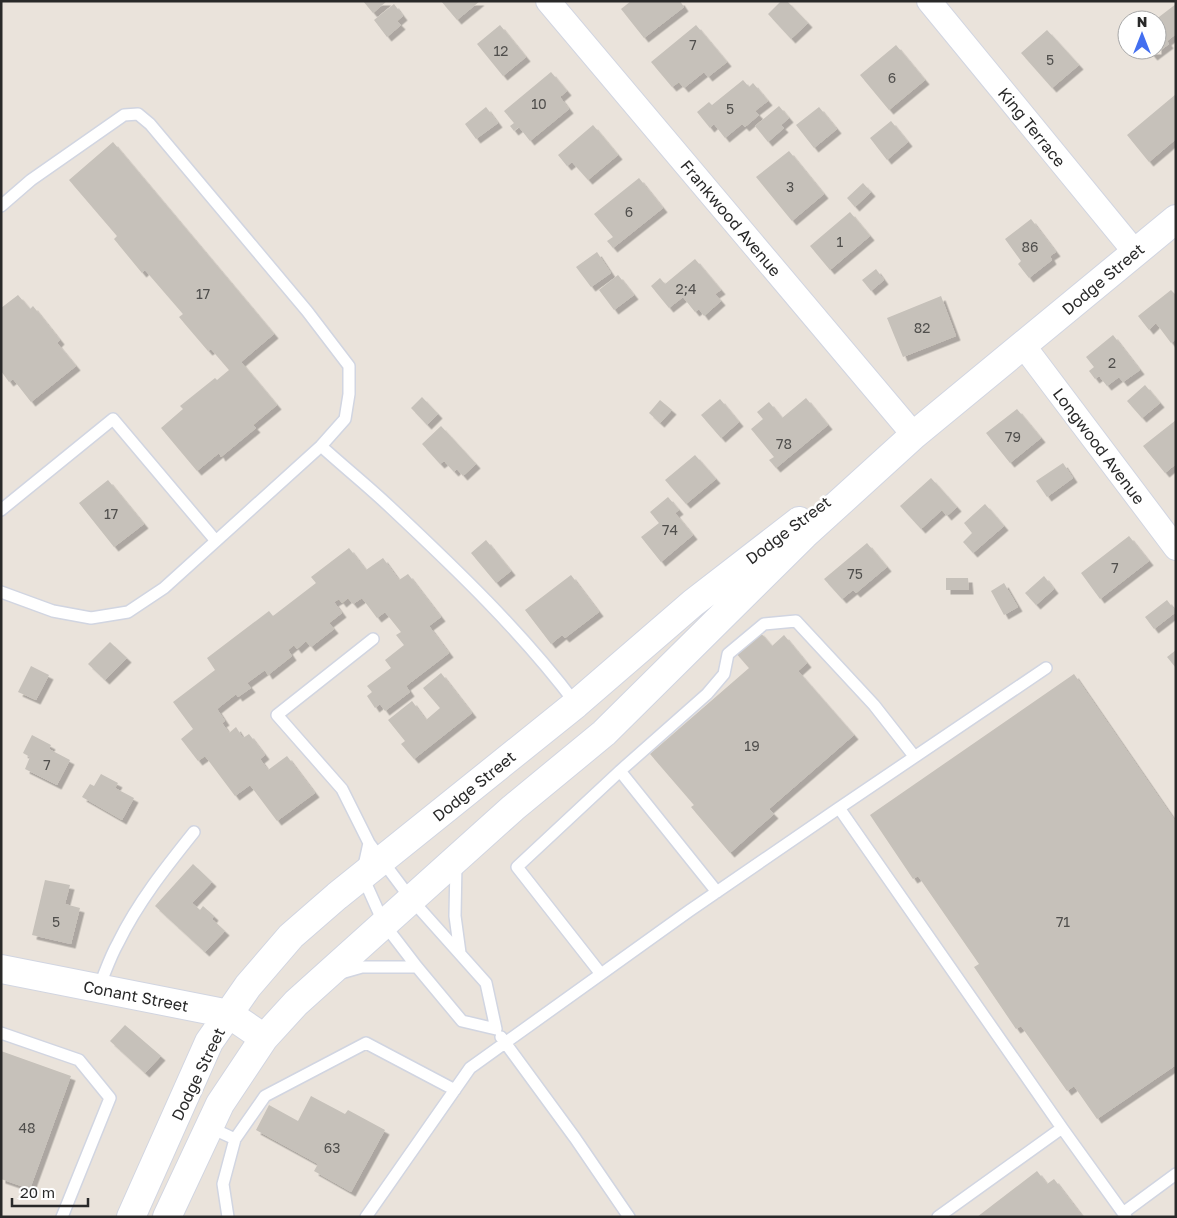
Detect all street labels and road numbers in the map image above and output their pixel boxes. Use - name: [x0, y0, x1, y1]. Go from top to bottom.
- street label: King Terrace: [994, 83, 1070, 171]
- street label: Frankwood Avenue: [676, 156, 786, 280]
- street label: Dodge Street: [1058, 239, 1148, 319]
- street label: Longwood Avenue: [1049, 384, 1149, 508]
- street label: Dodge Street: [742, 492, 834, 568]
- street label: Dodge Street: [428, 746, 520, 826]
- street label: Conant Street: [82, 976, 190, 1016]
- street label: Dodge Street: [167, 1024, 229, 1124]

